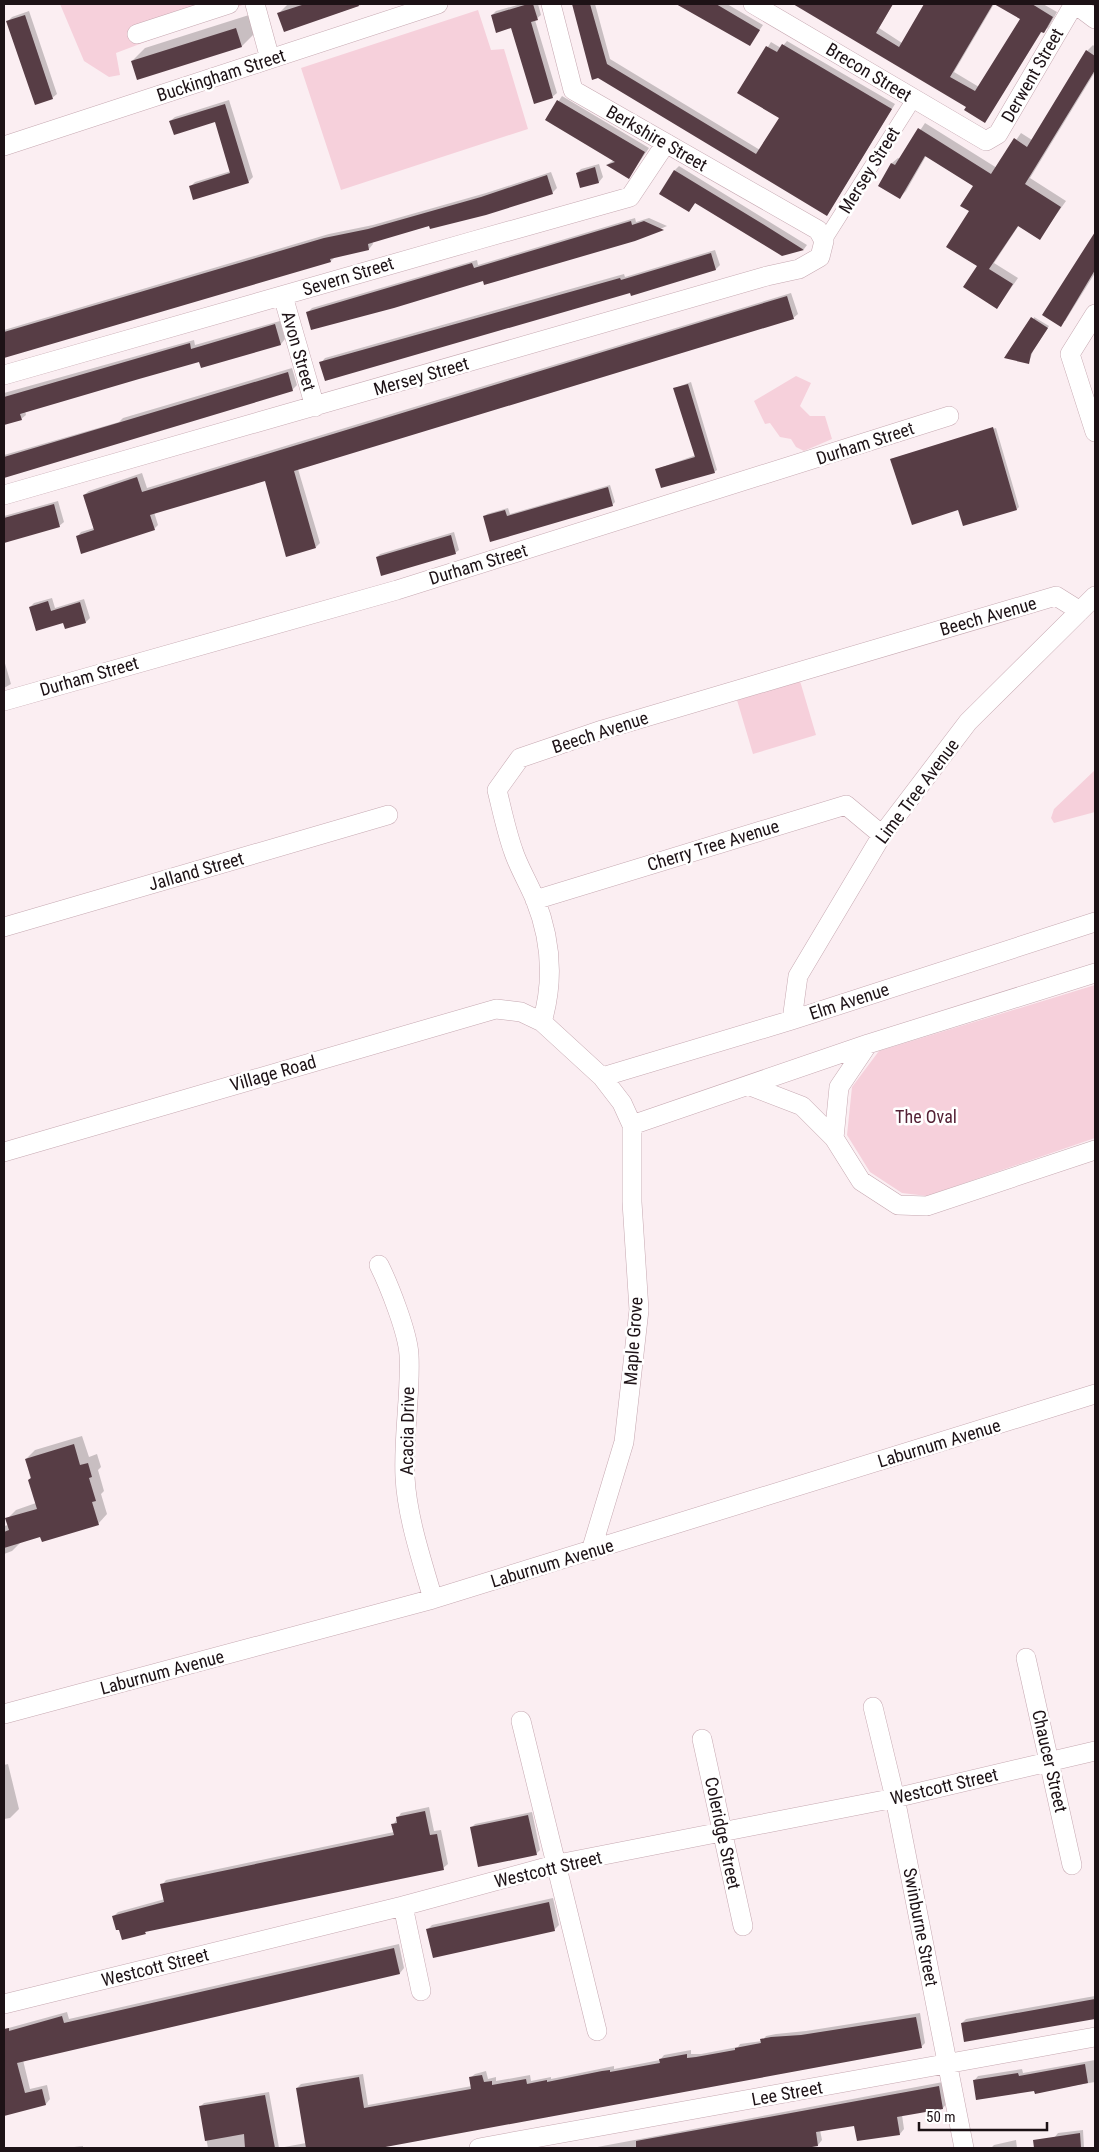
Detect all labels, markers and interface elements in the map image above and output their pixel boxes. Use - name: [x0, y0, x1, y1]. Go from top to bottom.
- street label: Derwent Street: [997, 24, 1067, 126]
- street label: Brecon Street: [822, 38, 916, 106]
- street label: Buckingham Street: [154, 44, 288, 106]
- street label: Berkshire Street: [603, 101, 711, 175]
- street label: Mersey Street: [834, 123, 904, 217]
- street label: Severn Street: [300, 252, 396, 300]
- street label: Avon Street: [278, 309, 320, 393]
- street label: Mersey Street: [371, 352, 471, 400]
- street label: Durham Street: [813, 417, 917, 469]
- street label: Durham Street: [426, 539, 530, 589]
- street label: Beech Avenue: [937, 592, 1039, 640]
- street label: Durham Street: [37, 652, 141, 700]
- street label: Beech Avenue: [549, 707, 651, 757]
- street label: Lime Tree Avenue: [871, 735, 963, 847]
- street label: Cherry Tree Avenue: [645, 815, 781, 875]
- street label: Jalland Street: [146, 847, 246, 895]
- street label: Elm Avenue: [806, 978, 892, 1024]
- street label: Village Road: [227, 1051, 319, 1095]
- park label: The Oval: [895, 1106, 957, 1127]
- street label: Maple Grove: [619, 1296, 647, 1386]
- street label: Acacia Drive: [396, 1387, 418, 1475]
- street label: Laburnum Avenue: [875, 1414, 1003, 1472]
- street label: Laburnum Avenue: [488, 1534, 616, 1592]
- street label: Laburnum Avenue: [98, 1645, 226, 1699]
- street label: Chaucer Street: [1028, 1708, 1072, 1814]
- street label: Westcott Street: [888, 1763, 1000, 1809]
- street label: Coleridge Street: [701, 1775, 745, 1891]
- street label: Westcott Street: [492, 1846, 604, 1892]
- street label: Swinburne Street: [899, 1866, 943, 1988]
- street label: Westcott Street: [99, 1944, 211, 1990]
- street label: Lee Street: [750, 2076, 824, 2110]
- scale bar: [919, 2100, 1046, 2132]
- text: 50 m: [926, 2108, 956, 2126]

